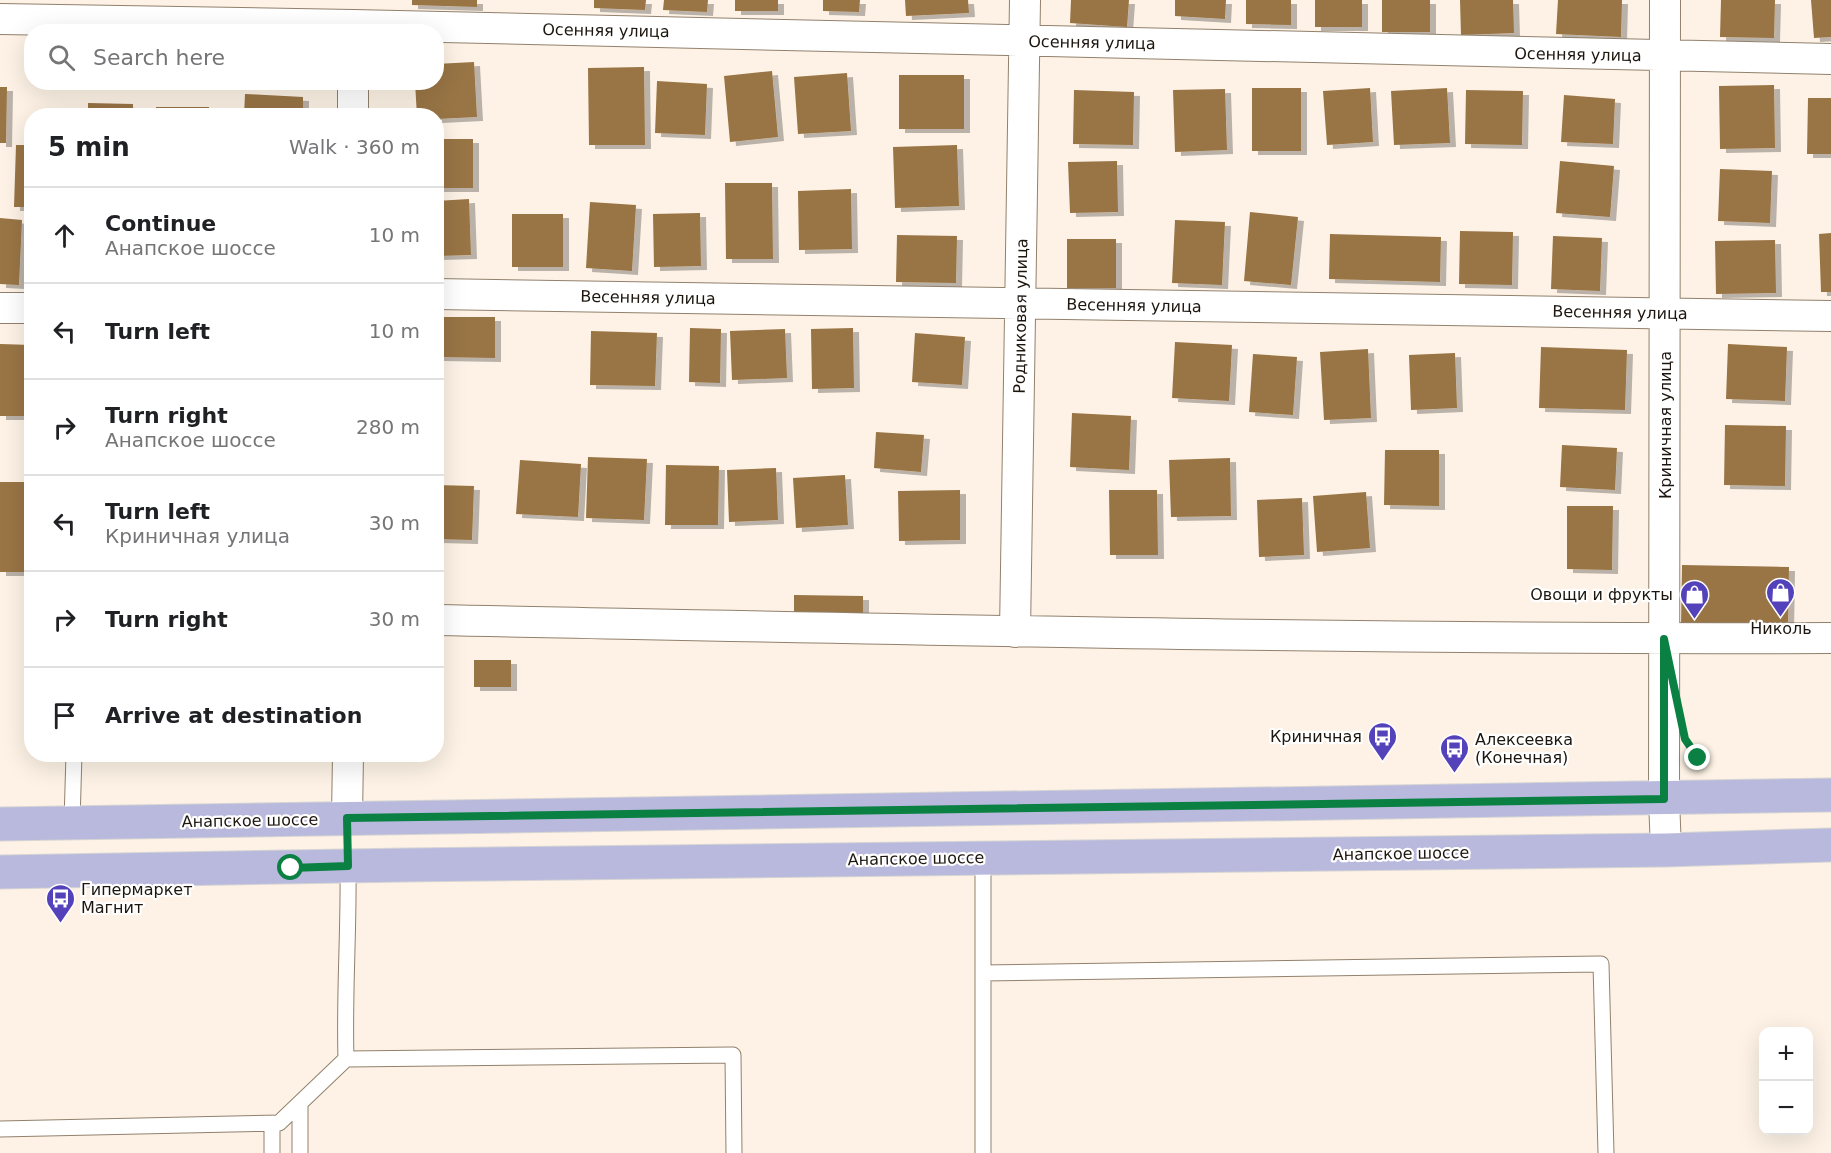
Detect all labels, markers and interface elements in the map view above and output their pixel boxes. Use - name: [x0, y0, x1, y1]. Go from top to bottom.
- street label: Осенняя улица: [542, 20, 670, 41]
- search box: [24, 24, 444, 90]
- street label: Осенняя улица: [1028, 32, 1156, 53]
- icon: search: [45, 41, 78, 74]
- street label: Осенняя улица: [1514, 44, 1642, 65]
- text: Search here: [93, 45, 225, 70]
- text: 5 min: [48, 132, 130, 162]
- text: Walk · 360 m: [289, 135, 420, 159]
- text: Continue: [105, 211, 216, 236]
- icon: ahead: [48, 219, 81, 252]
- text: 10 m: [369, 223, 420, 247]
- text: Анапское шоссе: [105, 236, 276, 260]
- street label: Родниковая улица: [1010, 238, 1031, 394]
- street label: Весенняя улица: [580, 287, 716, 308]
- street label: Весенняя улица: [1066, 295, 1202, 316]
- street label: Весенняя улица: [1552, 302, 1688, 323]
- icon: left: [48, 315, 81, 348]
- text: Turn left: [105, 319, 210, 344]
- text: 10 m: [369, 319, 420, 343]
- street label: Криничная улица: [1656, 351, 1675, 499]
- text: Turn right: [105, 403, 228, 428]
- icon: right: [48, 411, 81, 444]
- text: 280 m: [356, 415, 420, 439]
- text: Анапское шоссе: [105, 428, 276, 452]
- text: Turn left: [105, 499, 210, 524]
- icon: left: [48, 507, 81, 540]
- text: 30 m: [369, 511, 420, 535]
- text: Криничная улица: [105, 524, 290, 548]
- shop icon: Николь: [1765, 576, 1797, 618]
- shop icon: Овощи и фрукты: [1678, 578, 1710, 620]
- place label: Овощи и фрукты: [1530, 585, 1673, 604]
- icon: right: [48, 603, 81, 636]
- text: Turn right: [105, 607, 228, 632]
- text: 30 m: [369, 607, 420, 631]
- place label: Николь: [1750, 619, 1812, 638]
- icon: arrive: [48, 699, 81, 732]
- text: Arrive at destination: [105, 703, 362, 728]
- bus stop icon: Криничная: [1367, 720, 1399, 762]
- place label: Криничная: [1270, 727, 1362, 746]
- place label: Алексеевка (Конечная): [1475, 730, 1573, 767]
- bus stop icon: Алексеевка (Конечная): [1438, 732, 1470, 774]
- route end: [1684, 744, 1710, 770]
- street label: Анапское шоссе: [181, 810, 319, 831]
- street label: Анапское шоссе: [1332, 843, 1470, 864]
- street label: Анапское шоссе: [847, 848, 985, 869]
- route start: [277, 854, 303, 880]
- place label: Гипермаркет Магнит: [81, 880, 192, 917]
- bus stop icon: Гипермаркет Магнит: [44, 882, 76, 924]
- map controls: [1759, 1027, 1813, 1135]
- button: +: [1759, 1027, 1813, 1081]
- button: −: [1759, 1081, 1813, 1135]

